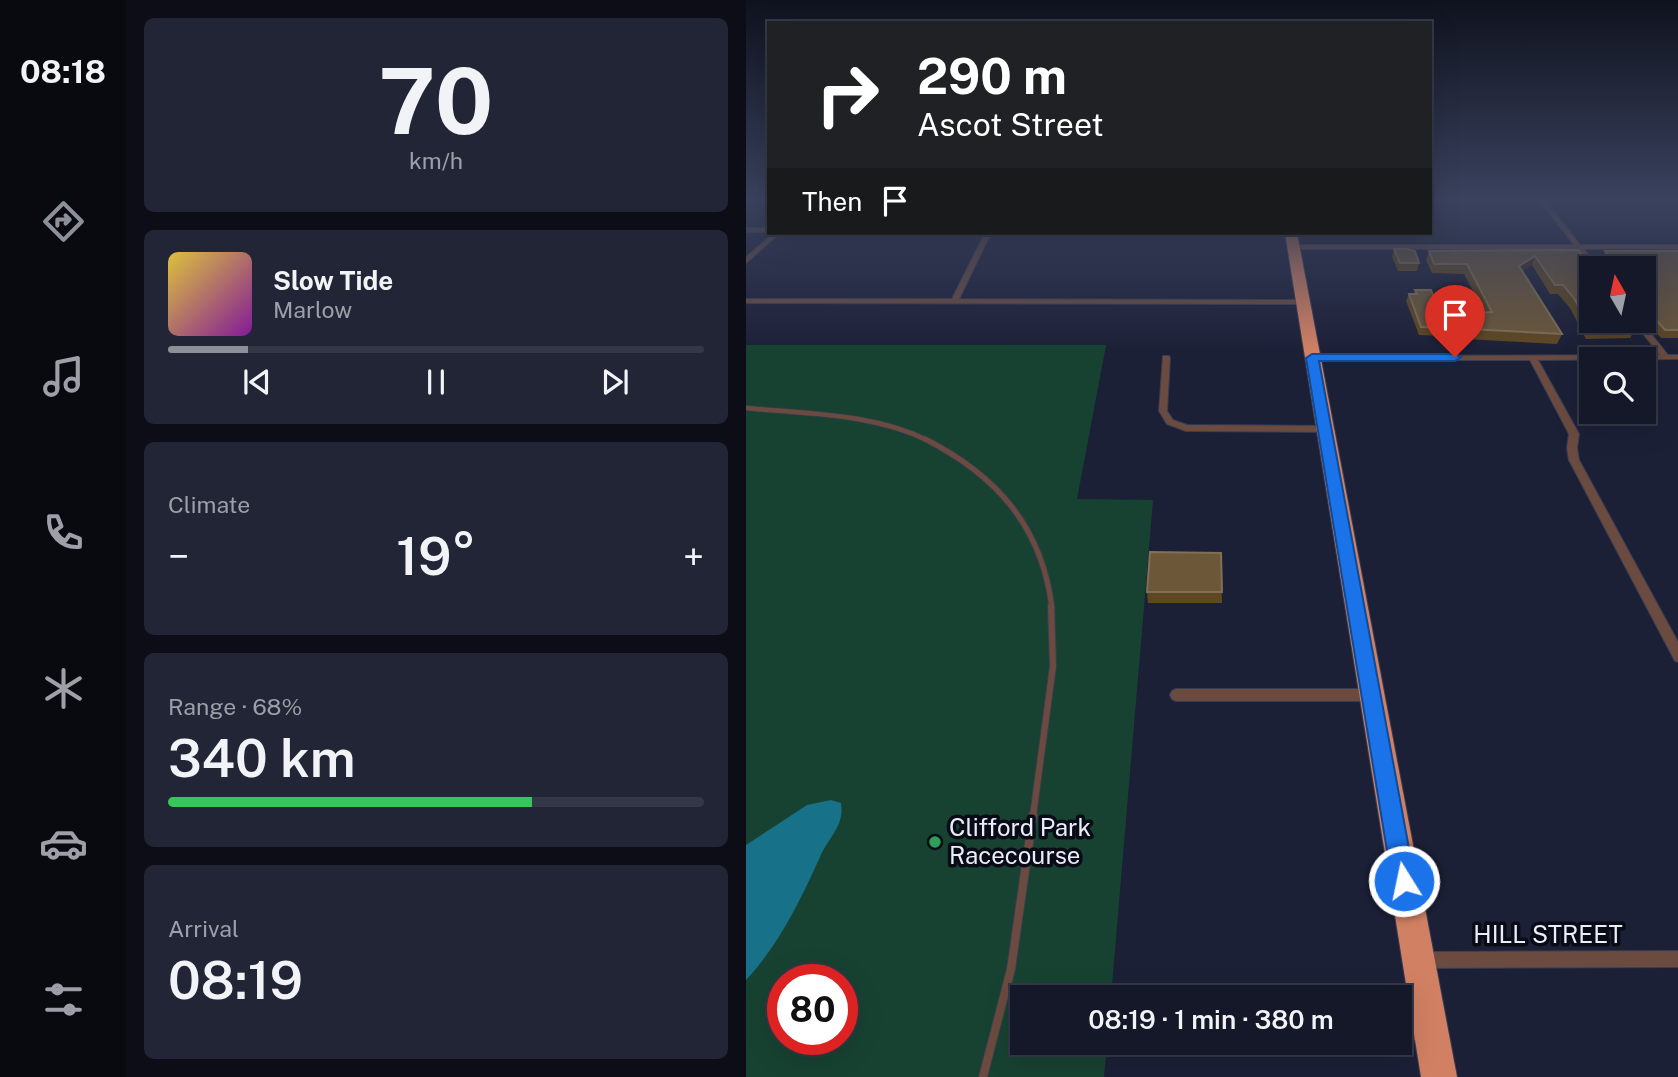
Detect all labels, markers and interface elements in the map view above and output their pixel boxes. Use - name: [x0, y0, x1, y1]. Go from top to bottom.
- text: 290 m: [917, 47, 1067, 105]
- text: 70: [379, 48, 493, 154]
- icon: right: [802, 49, 893, 140]
- text: 08:18: [20, 53, 106, 90]
- text: Ascot Street: [917, 106, 1104, 143]
- text: km/h: [409, 147, 463, 174]
- icon: arrive: [876, 182, 914, 220]
- text: Then: [802, 186, 862, 217]
- icon: directions: [39, 197, 88, 246]
- north arrow: [1579, 256, 1656, 332]
- map controls: [1579, 256, 1656, 424]
- text: Slow Tide: [273, 265, 393, 296]
- pin: [1425, 285, 1485, 357]
- text: Marlow: [273, 296, 352, 323]
- icon: arrive: [1436, 296, 1474, 334]
- button: search: [1579, 347, 1656, 424]
- icon: music: [39, 352, 88, 401]
- icon: previous: [238, 363, 276, 401]
- icon: pause: [417, 363, 455, 401]
- icon: next: [596, 363, 634, 401]
- text: Climate: [168, 491, 250, 518]
- icon: phone: [39, 508, 88, 557]
- text: 19°: [396, 526, 476, 587]
- text: −: [168, 534, 189, 579]
- text: +: [683, 534, 704, 579]
- icon: climate: [39, 664, 88, 713]
- text: Range · 68%: [168, 693, 302, 720]
- text: 340 km: [168, 728, 356, 789]
- place label: Clifford Park Racecourse: [949, 813, 1091, 869]
- icon: car: [39, 819, 88, 868]
- marker: Clifford Park Racecourse: [927, 834, 943, 850]
- position arrow: [1367, 844, 1441, 918]
- text: Arrival: [168, 915, 239, 942]
- street label: HILL STREET: [1473, 920, 1623, 948]
- text: 08:19: [168, 950, 303, 1011]
- speed limit sign: 80: [767, 964, 858, 1055]
- icon: filters: [39, 975, 88, 1024]
- text: 08:19 · 1 min · 380 m: [1088, 1004, 1334, 1035]

